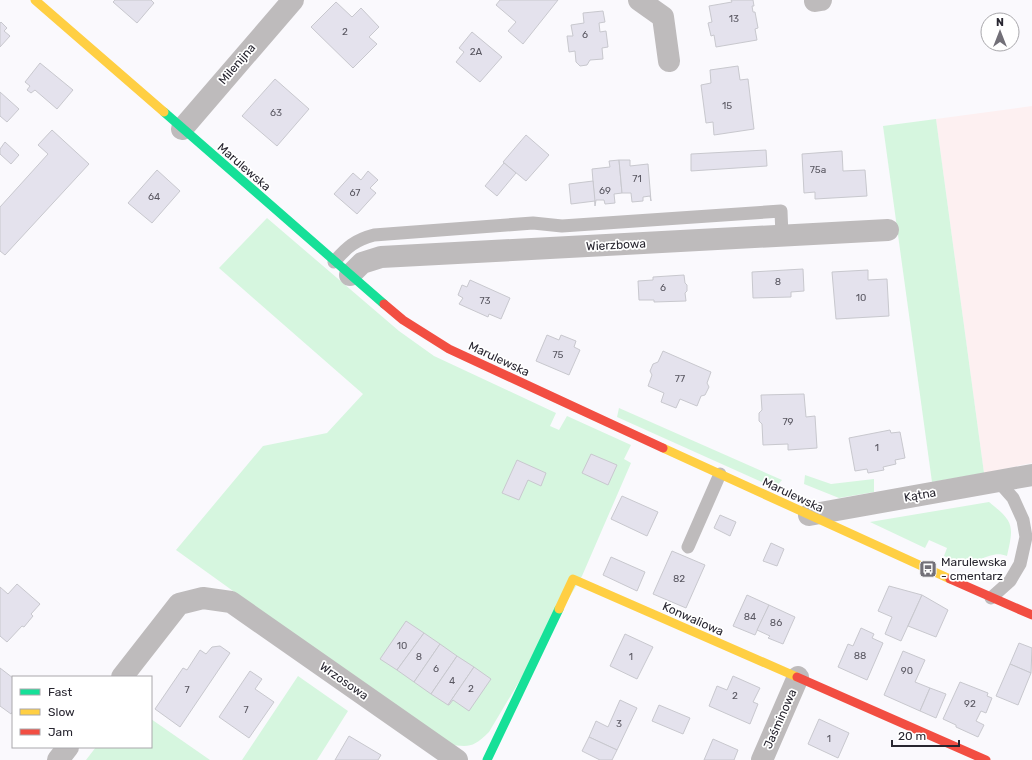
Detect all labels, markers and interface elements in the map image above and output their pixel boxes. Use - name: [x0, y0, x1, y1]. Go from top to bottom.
- north arrow: [980, 12, 1020, 52]
- house number: 13: [729, 13, 739, 25]
- text: N: [996, 16, 1004, 29]
- house number: 2: [342, 26, 348, 38]
- house number: 6: [582, 29, 588, 41]
- street label: Milenijna: [216, 41, 258, 87]
- house number: 2A: [470, 46, 483, 58]
- house number: 15: [722, 100, 732, 112]
- house number: 63: [270, 107, 282, 119]
- street label: Marulewska: [215, 140, 273, 194]
- house number: 75a: [810, 164, 826, 176]
- house number: 71: [632, 173, 642, 185]
- house number: 69: [599, 185, 611, 197]
- house number: 67: [350, 187, 360, 199]
- house number: 64: [148, 191, 160, 203]
- street label: Wierzbowa: [586, 236, 646, 254]
- house number: 8: [775, 276, 781, 288]
- house number: 6: [660, 282, 666, 294]
- house number: 10: [856, 292, 866, 304]
- house number: 73: [479, 295, 491, 307]
- street label: Marulewska: [466, 339, 532, 379]
- house number: 75: [552, 349, 564, 361]
- house number: 77: [675, 373, 685, 385]
- house number: 79: [782, 416, 794, 428]
- house number: 1: [875, 442, 879, 454]
- street label: Marulewska: [760, 475, 826, 515]
- street label: Kątna: [903, 485, 937, 505]
- place label: Marulewska - cmentarz: [941, 555, 1007, 583]
- bus stop icon: Marulewska - cmentarz: [918, 559, 938, 579]
- house number: 82: [673, 573, 685, 585]
- street label: Konwaliowa: [660, 599, 726, 639]
- house number: 84: [744, 611, 756, 623]
- house number: 86: [770, 617, 782, 629]
- house number: 10: [397, 640, 407, 652]
- house number: 88: [854, 650, 866, 662]
- house number: 8: [416, 651, 422, 663]
- house number: 1: [629, 651, 633, 663]
- street label: Wrzosowa: [317, 659, 371, 703]
- house number: 6: [433, 663, 439, 675]
- house number: 90: [901, 665, 913, 677]
- house number: 4: [449, 675, 455, 687]
- legend: [12, 676, 152, 748]
- house number: 2: [468, 683, 474, 695]
- house number: 7: [184, 684, 190, 696]
- text: Fast: [48, 685, 72, 699]
- street label: Jaśminowa: [761, 687, 799, 751]
- house number: 2: [732, 690, 738, 702]
- house number: 92: [964, 698, 976, 710]
- house number: 7: [243, 704, 249, 716]
- text: Slow: [48, 705, 75, 719]
- house number: 3: [616, 718, 622, 730]
- scale bar: [892, 722, 959, 748]
- text: Jam: [48, 725, 73, 739]
- text: 20 m: [898, 729, 926, 743]
- house number: 1: [827, 733, 831, 745]

